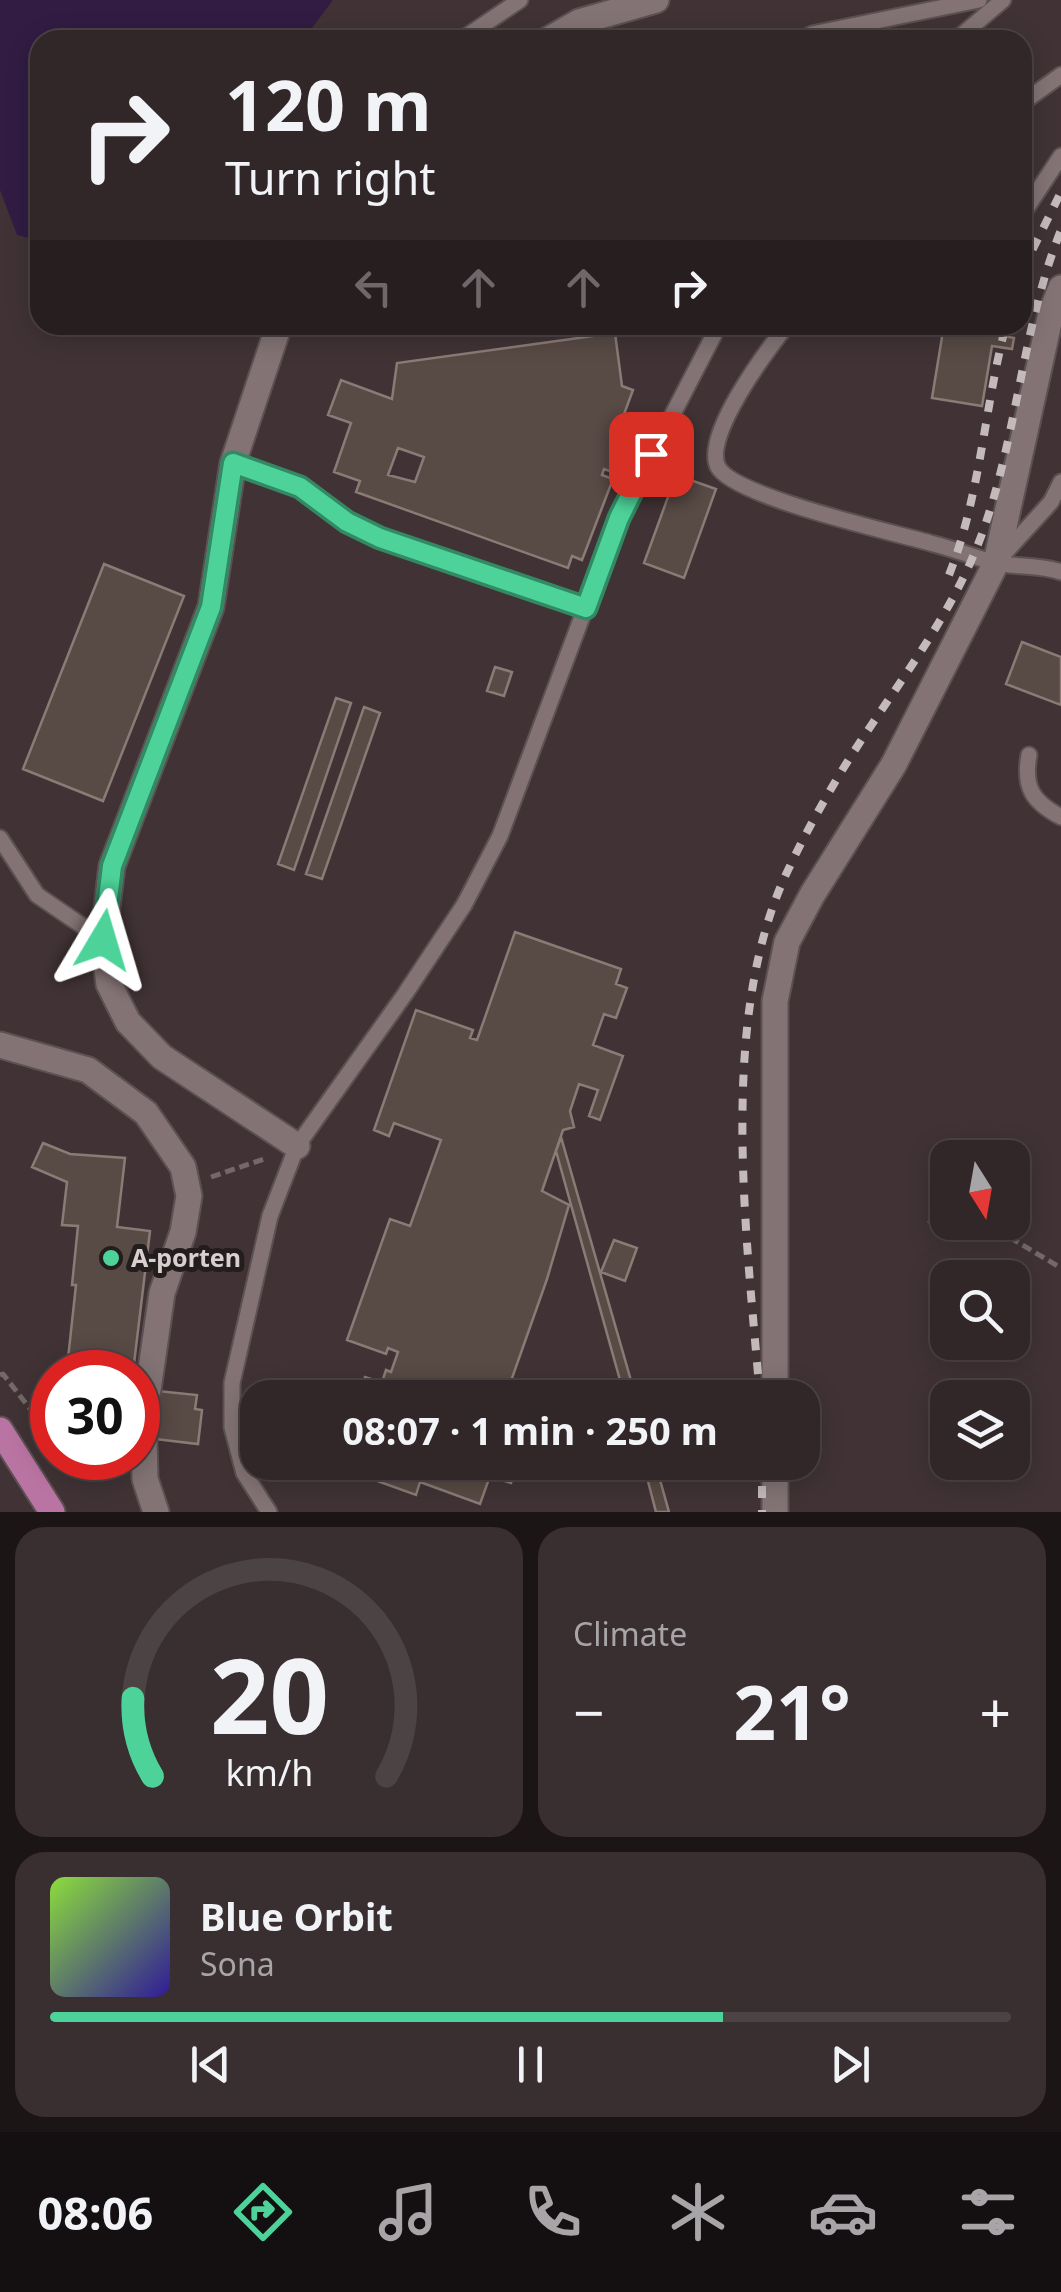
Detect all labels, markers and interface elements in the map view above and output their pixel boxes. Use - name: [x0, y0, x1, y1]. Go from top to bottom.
- text: 120 m: [225, 56, 432, 152]
- icon: right: [60, 70, 190, 200]
- text: Turn right: [225, 147, 436, 208]
- icon: left: [346, 260, 401, 315]
- icon: ahead: [451, 260, 506, 315]
- icon: ahead: [556, 260, 611, 315]
- icon: right: [661, 260, 716, 315]
- pin: [609, 412, 694, 497]
- icon: arrive: [624, 427, 679, 482]
- position arrow: [51, 888, 155, 992]
- north arrow: [930, 1140, 1030, 1240]
- map controls: [930, 1140, 1030, 1480]
- place label: A-porten: [131, 1240, 241, 1274]
- marker: A-porten: [100, 1247, 122, 1269]
- button: search: [930, 1260, 1030, 1360]
- speed limit sign: 30: [30, 1350, 160, 1480]
- button: layers: [930, 1380, 1030, 1480]
- text: 08:07 · 1 min · 250 m: [342, 1404, 718, 1456]
- text: Climate: [573, 1612, 687, 1655]
- text: 20: [210, 1623, 328, 1764]
- text: 21°: [733, 1660, 851, 1762]
- text: −: [573, 1674, 604, 1749]
- text: +: [980, 1674, 1011, 1749]
- text: km/h: [225, 1748, 313, 1796]
- text: Blue Orbit: [200, 1890, 393, 1942]
- text: Sona: [200, 1942, 275, 1985]
- icon: previous: [183, 2037, 238, 2092]
- icon: pause: [503, 2037, 558, 2092]
- icon: next: [823, 2037, 878, 2092]
- icon: directions: [228, 2177, 298, 2247]
- icon: music: [373, 2177, 443, 2247]
- icon: phone: [518, 2177, 588, 2247]
- icon: climate: [663, 2177, 733, 2247]
- icon: car: [808, 2177, 878, 2247]
- icon: filters: [953, 2177, 1023, 2247]
- text: 08:06: [38, 2182, 153, 2243]

